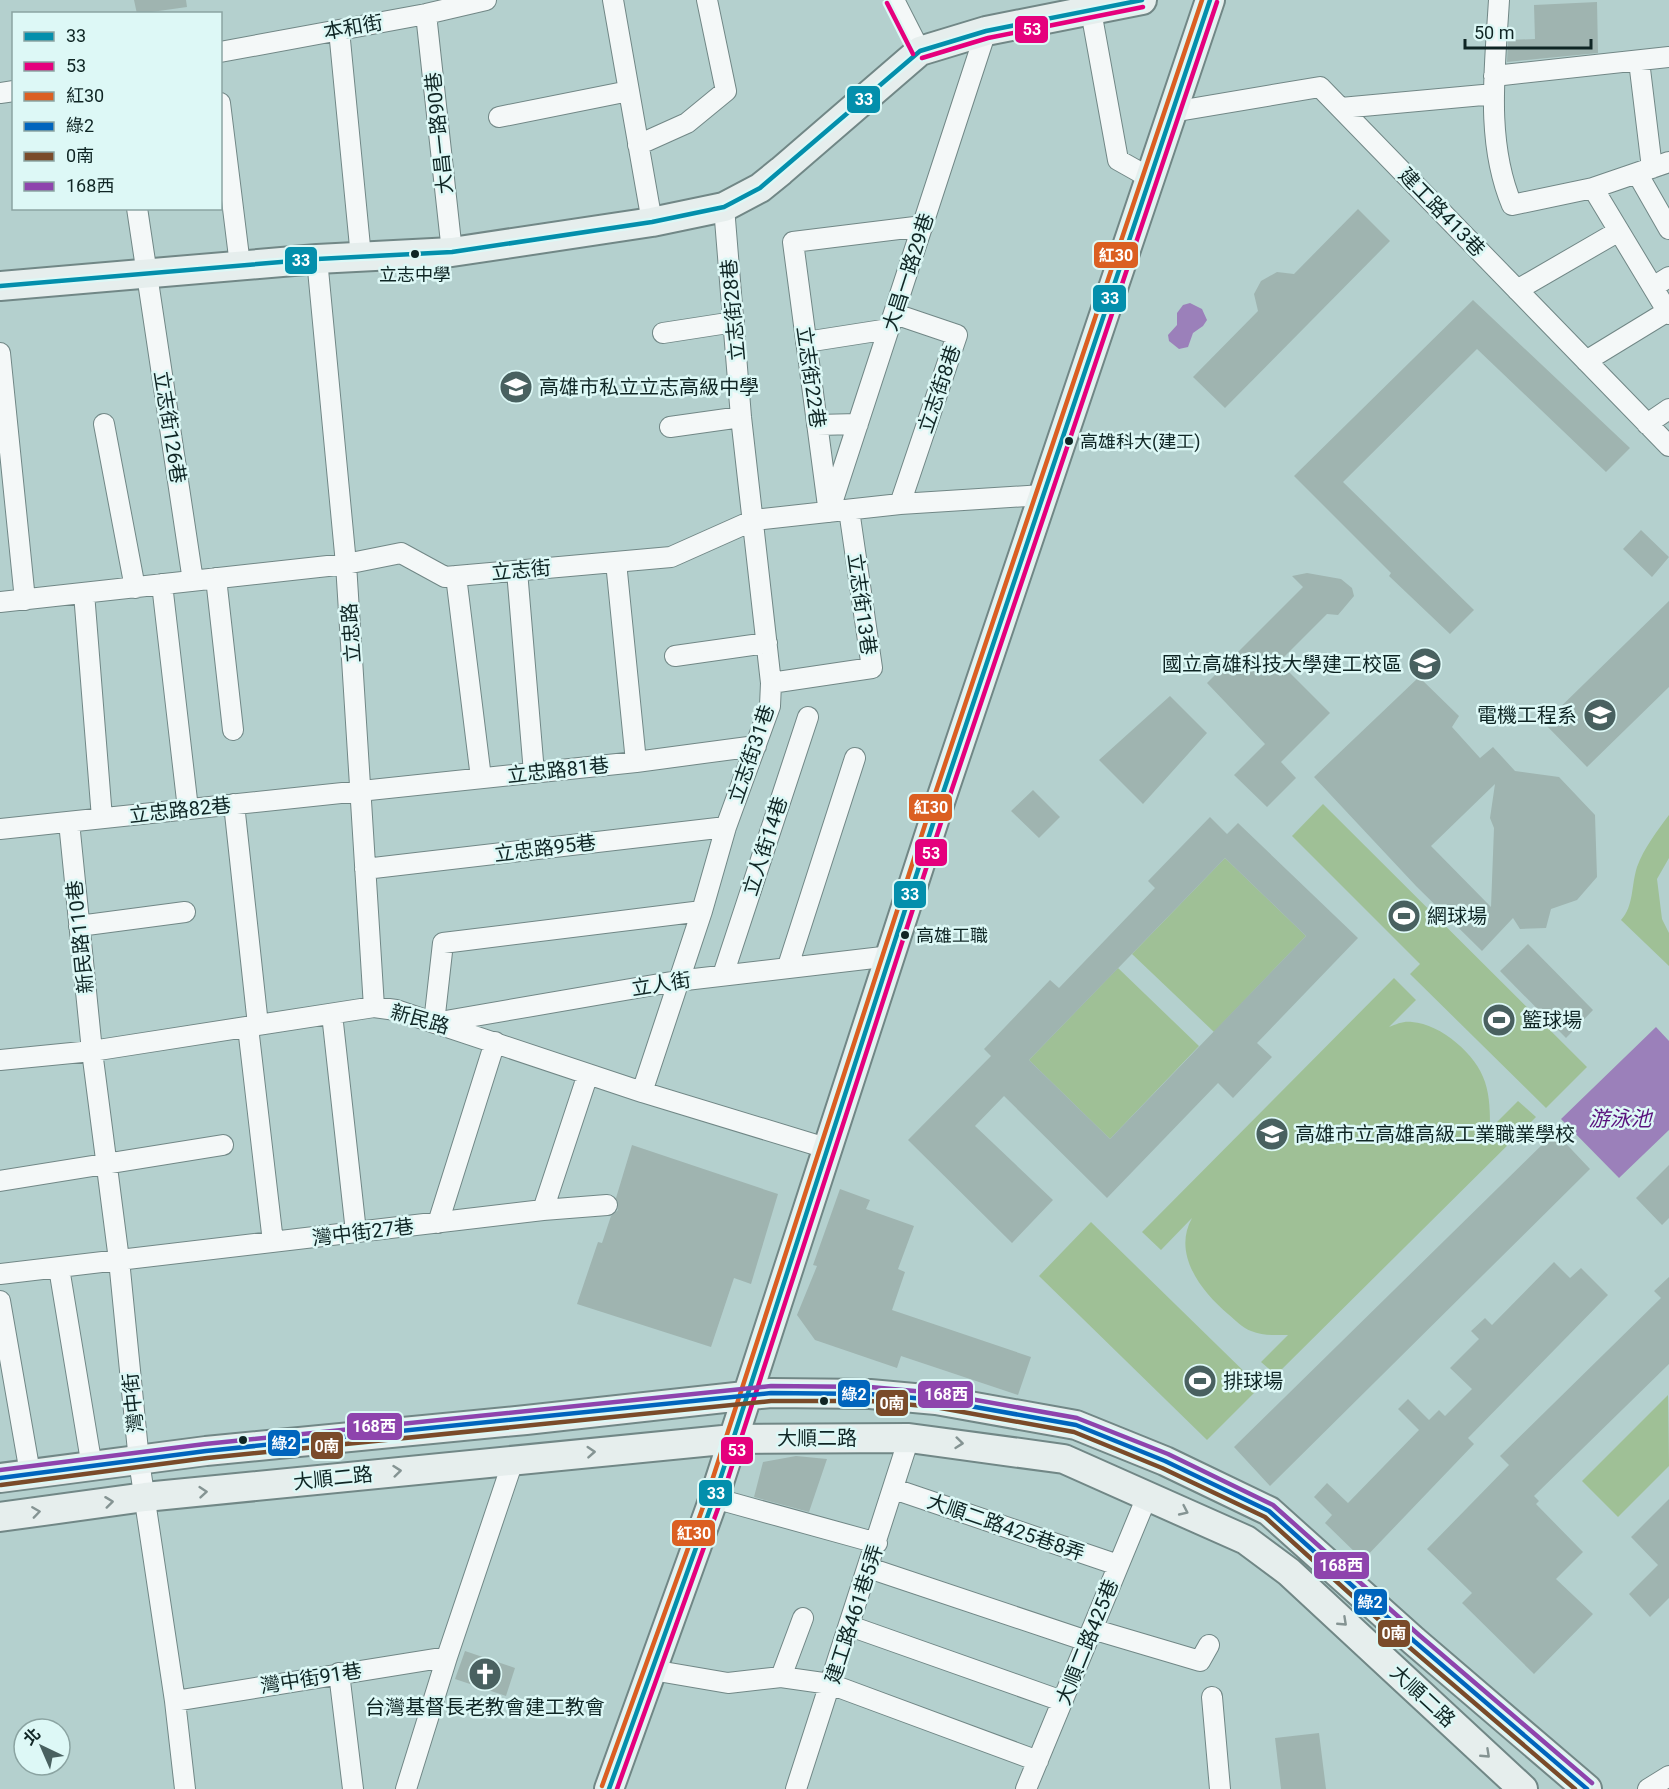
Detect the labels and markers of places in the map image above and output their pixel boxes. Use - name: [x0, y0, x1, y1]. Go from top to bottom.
- marker: 立志中學: [409, 248, 421, 260]
- place label: 立志中學: [379, 264, 451, 285]
- school or university icon: 高雄市私立立志高級中學: [498, 369, 534, 405]
- place label: 高雄市私立立志高級中學: [539, 375, 759, 399]
- place label: 高雄科大(建工): [1080, 431, 1200, 453]
- marker: 高雄科大(建工): [1063, 435, 1075, 447]
- school or university icon: 國立高雄科技大學建工校區: [1407, 646, 1443, 682]
- place label: 國立高雄科技大學建工校區: [1162, 652, 1402, 676]
- school or university icon: 電機工程系: [1582, 697, 1618, 733]
- place label: 電機工程系: [1477, 703, 1577, 727]
- sports icon: 網球場: [1386, 898, 1422, 934]
- place label: 網球場: [1427, 904, 1487, 928]
- place label: 高雄工職: [916, 925, 988, 946]
- marker: 高雄工職: [899, 929, 911, 941]
- sports icon: 籃球場: [1481, 1002, 1517, 1038]
- place label: 籃球場: [1522, 1008, 1582, 1032]
- school or university icon: 高雄市立高雄高級工業職業學校: [1254, 1116, 1290, 1152]
- place label: 高雄市立高雄高級工業職業學校: [1295, 1122, 1575, 1146]
- sports icon: 排球場: [1182, 1363, 1218, 1399]
- place label: 排球場: [1223, 1369, 1283, 1393]
- unlabelled marker: [818, 1395, 830, 1407]
- unlabelled marker: [237, 1434, 249, 1446]
- church icon: 台灣基督長老教會建工教會: [467, 1656, 503, 1692]
- place label: 台灣基督長老教會建工教會: [365, 1695, 605, 1719]

